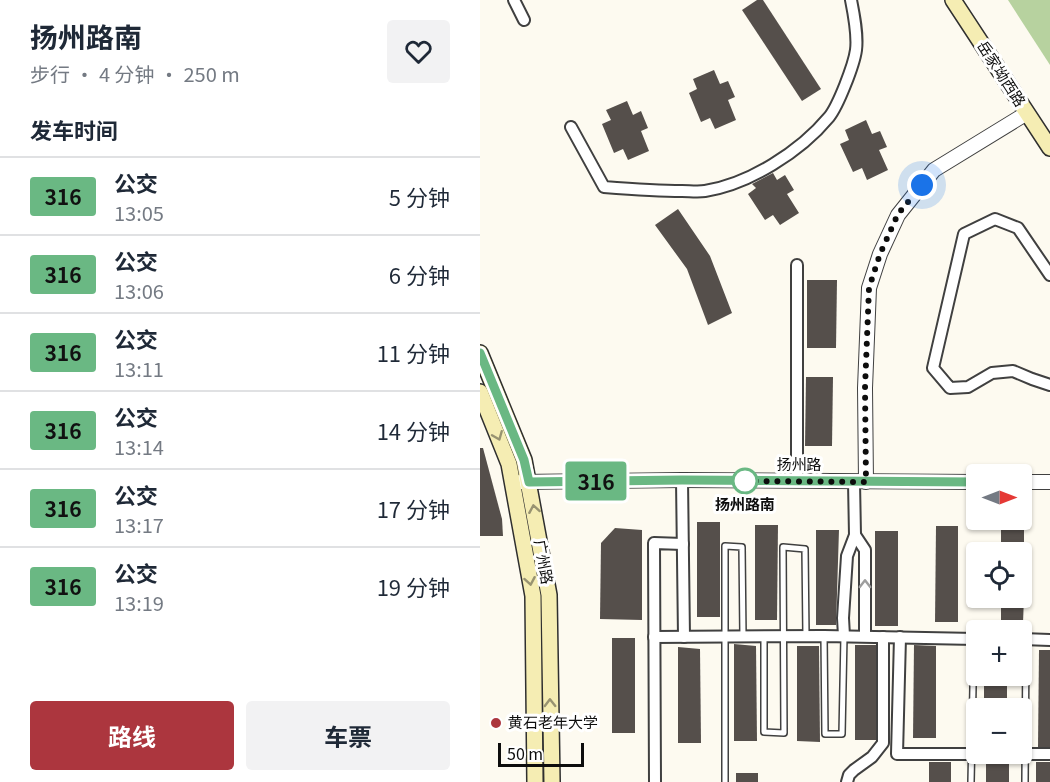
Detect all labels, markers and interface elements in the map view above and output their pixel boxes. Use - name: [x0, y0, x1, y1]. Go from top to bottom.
- text: 扬州路南: [30, 16, 142, 56]
- button: heart: [387, 20, 450, 83]
- street label: 岳家坳西路: [973, 36, 1031, 110]
- text: 步行 · 4 分钟 · 250 m: [30, 59, 240, 88]
- text: 发车时间: [30, 113, 118, 145]
- text: 公交: [114, 166, 158, 198]
- your location: [907, 170, 937, 200]
- text: 5 分钟: [389, 180, 450, 212]
- text: 316: [44, 181, 82, 211]
- text: 13:05: [114, 198, 164, 227]
- text: 公交: [114, 244, 158, 276]
- text: 6 分钟: [389, 258, 450, 290]
- text: 316: [44, 259, 82, 289]
- text: 13:06: [114, 276, 164, 305]
- text: 公交: [114, 322, 158, 354]
- text: 11 分钟: [377, 336, 450, 368]
- text: 316: [44, 337, 82, 367]
- text: 13:11: [114, 354, 164, 383]
- text: 公交: [114, 400, 158, 432]
- text: 14 分钟: [377, 414, 450, 446]
- text: 316: [44, 415, 82, 445]
- one-way arrow: [491, 430, 503, 441]
- text: 13:14: [114, 432, 164, 461]
- street label: 扬州路: [776, 453, 822, 474]
- line badge: 316: [562, 462, 630, 500]
- north arrow: [966, 464, 1032, 530]
- map controls: [966, 464, 1032, 764]
- text: 316: [577, 466, 615, 496]
- marker: 扬州路南: [732, 468, 758, 494]
- text: 公交: [114, 478, 158, 510]
- text: 17 分钟: [377, 492, 450, 524]
- text: 316: [44, 493, 82, 523]
- place label: 扬州路南: [715, 493, 775, 514]
- one-way arrow: [528, 504, 540, 514]
- text: 13:17: [114, 510, 164, 539]
- street label: 广州路: [530, 538, 559, 586]
- button: locate: [966, 542, 1032, 608]
- text: 公交: [114, 556, 158, 588]
- text: 19 分钟: [377, 570, 450, 602]
- text: 316: [44, 571, 82, 601]
- one-way arrow: [523, 575, 536, 585]
- one-way arrow: [859, 580, 871, 589]
- text: 13:19: [114, 588, 164, 617]
- button: +: [966, 620, 1032, 686]
- one-way arrow: [544, 698, 556, 707]
- button: −: [966, 698, 1032, 764]
- button: 路线: [30, 701, 234, 770]
- button: 车票: [246, 701, 450, 770]
- place label: 黄石老年大学: [508, 711, 598, 732]
- marker: 黄石老年大学: [489, 716, 503, 730]
- scale bar: [498, 740, 584, 768]
- text: 50 m: [507, 741, 543, 765]

